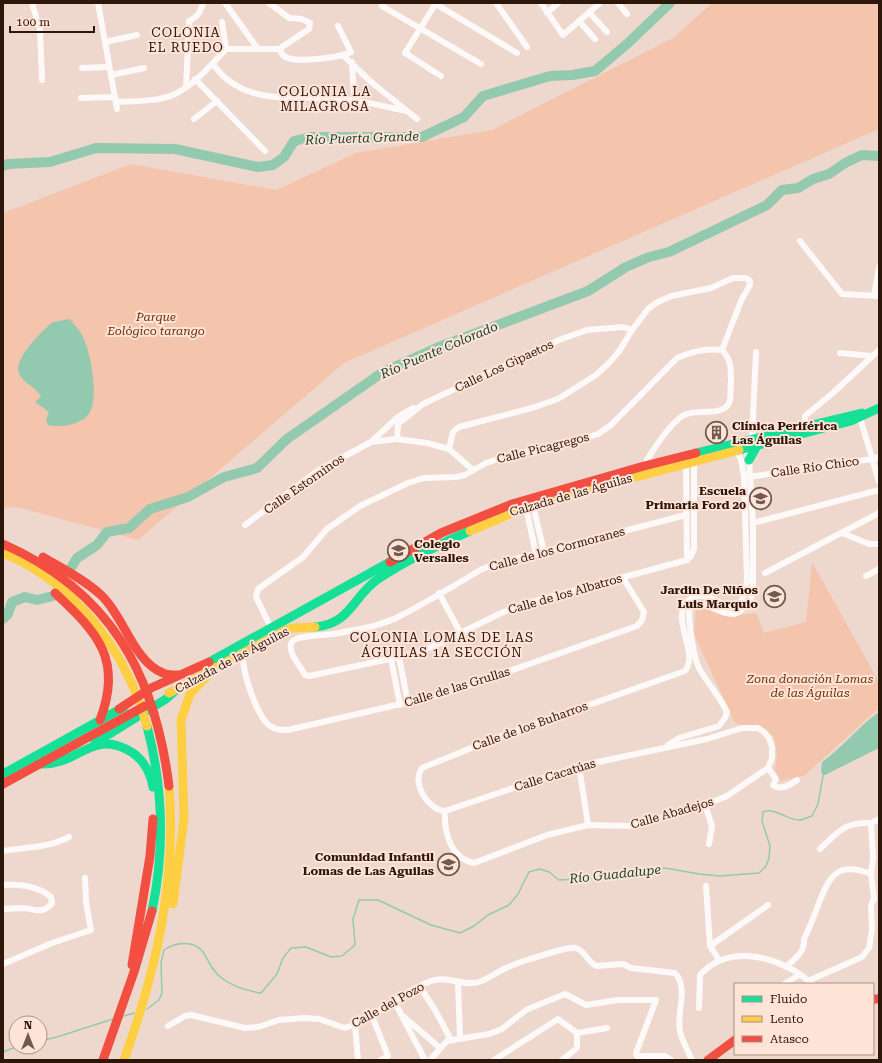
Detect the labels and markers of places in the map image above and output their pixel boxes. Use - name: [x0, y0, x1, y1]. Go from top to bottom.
- place label: Clínica Periférica Las Águilas: [732, 419, 837, 447]
- building icon: Clínica Periférica Las Águilas: [703, 420, 729, 446]
- place label: Escuela Primaria Ford 20: [646, 484, 746, 512]
- school or university icon: Escuela Primaria Ford 20: [748, 485, 774, 511]
- place label: Colegio Versalles: [414, 537, 469, 565]
- school or university icon: Colegio Versalles: [385, 538, 411, 564]
- place label: Jardin De Niños Luis Marquio: [661, 583, 758, 611]
- school or university icon: Jardin De Niños Luis Marquio: [761, 584, 787, 610]
- place label: Comunidad Infantil Lomas de Las Aguilas: [303, 850, 434, 878]
- school or university icon: Comunidad Infantil Lomas de Las Aguilas: [436, 851, 462, 877]

